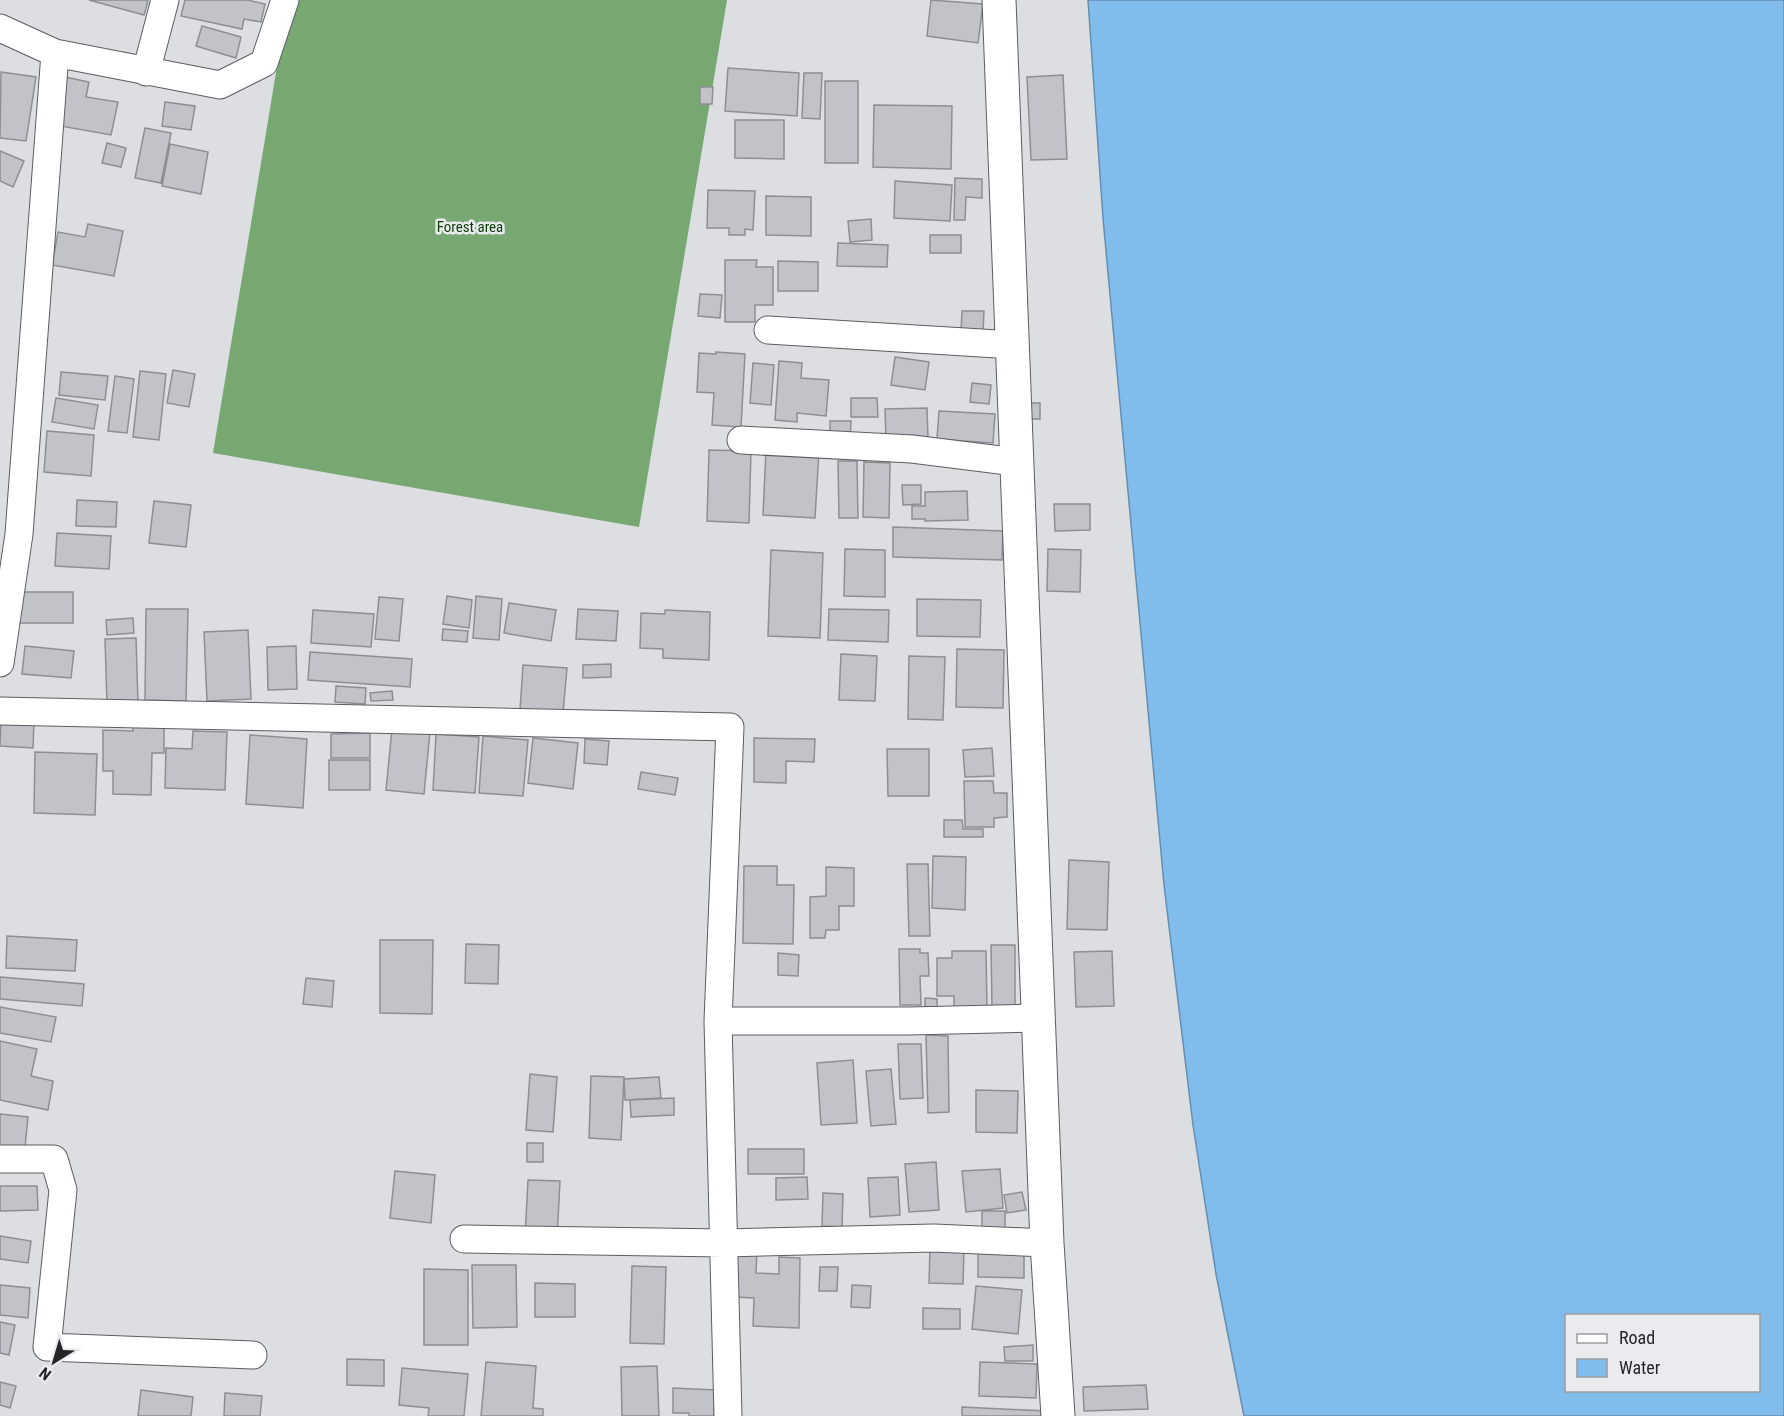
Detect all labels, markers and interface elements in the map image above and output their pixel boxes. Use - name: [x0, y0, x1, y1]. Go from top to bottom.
- park label: Forest area: [437, 218, 503, 236]
- legend: [1565, 1314, 1760, 1392]
- text: Road: [1619, 1327, 1655, 1348]
- north arrow: [24, 1332, 84, 1392]
- text: Water: [1619, 1357, 1661, 1378]
- text: N: [36, 1363, 55, 1384]

